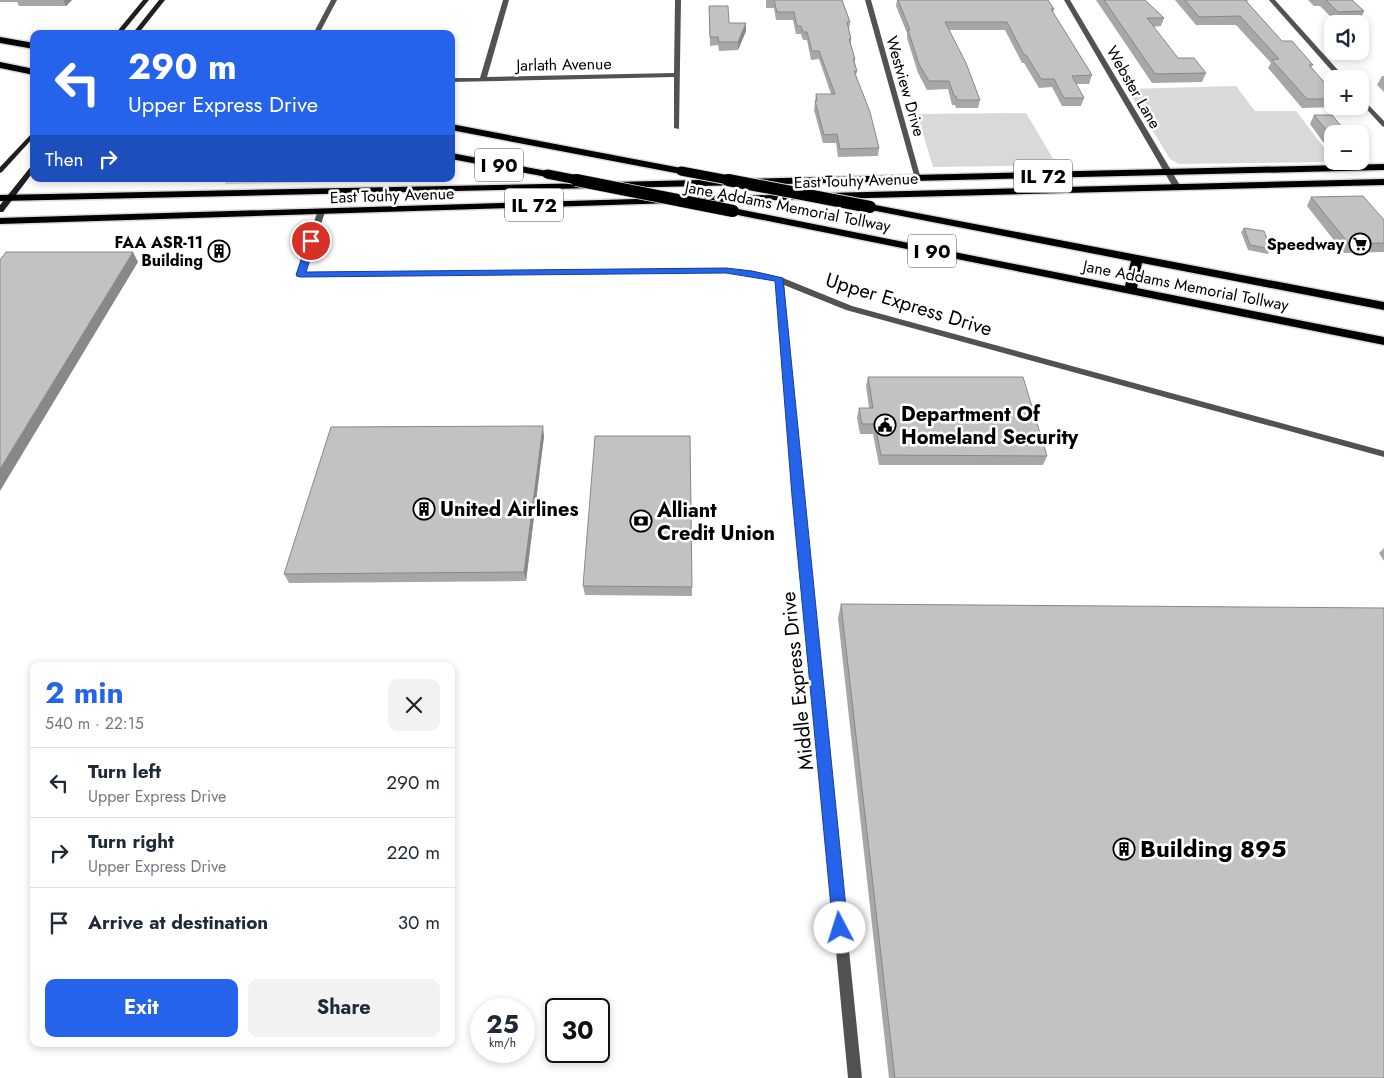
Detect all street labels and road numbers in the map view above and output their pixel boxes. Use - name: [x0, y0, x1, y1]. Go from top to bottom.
- street label: Westview Drive: [880, 33, 931, 139]
- street label: Webster Lane: [1101, 42, 1167, 133]
- street label: Jarlath Avenue: [514, 52, 612, 77]
- road number: I 90: [475, 148, 523, 182]
- road number: IL 72: [1014, 160, 1072, 192]
- street label: East Touhy Avenue: [793, 167, 919, 194]
- street label: Jane Addams Memorial Tollway: [681, 175, 894, 238]
- street label: East Touhy Avenue: [329, 182, 455, 209]
- road number: IL 72: [505, 188, 563, 222]
- road number: I 90: [908, 235, 956, 268]
- street label: Jane Addams Memorial Tollway: [1079, 254, 1292, 317]
- street label: Upper Express Drive: [822, 265, 996, 344]
- street label: Middle Express Drive: [774, 590, 821, 772]

